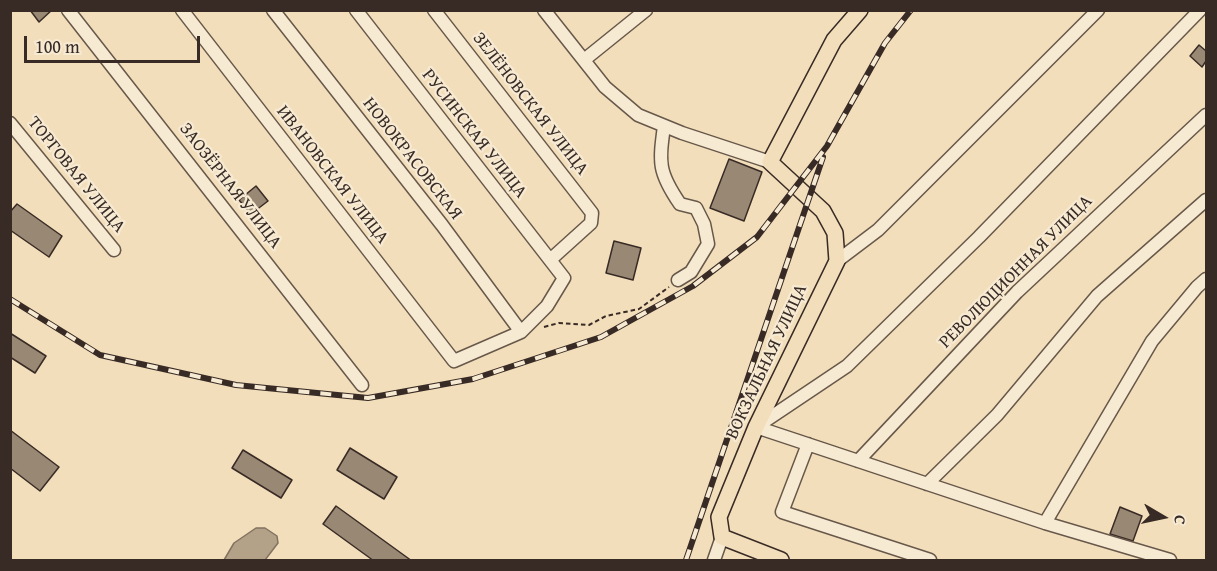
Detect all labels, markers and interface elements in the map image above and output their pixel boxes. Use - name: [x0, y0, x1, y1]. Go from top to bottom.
- scale bar: [27, 24, 202, 62]
- street label: ЗЕЛЁНОВСКАЯ УЛИЦА: [468, 28, 592, 180]
- text: 100 m: [35, 33, 80, 60]
- street label: РУСИНСКАЯ УЛИЦА: [417, 65, 531, 203]
- street label: НОВОКРАСОВСКАЯ: [358, 94, 466, 224]
- street label: ИВАНОВСКАЯ УЛИЦА: [271, 102, 393, 248]
- street label: ТОРГОВАЯ УЛИЦА: [23, 113, 129, 237]
- street label: ЗАОЗЁРНАЯ УЛИЦА: [174, 119, 286, 253]
- street label: РЕВОЛЮЦИОННАЯ УЛИЦА: [935, 191, 1097, 353]
- street label: ВОКЗАЛЬНАЯ УЛИЦА: [722, 281, 812, 443]
- north arrow: [1133, 487, 1193, 547]
- text: С: [1168, 513, 1193, 526]

